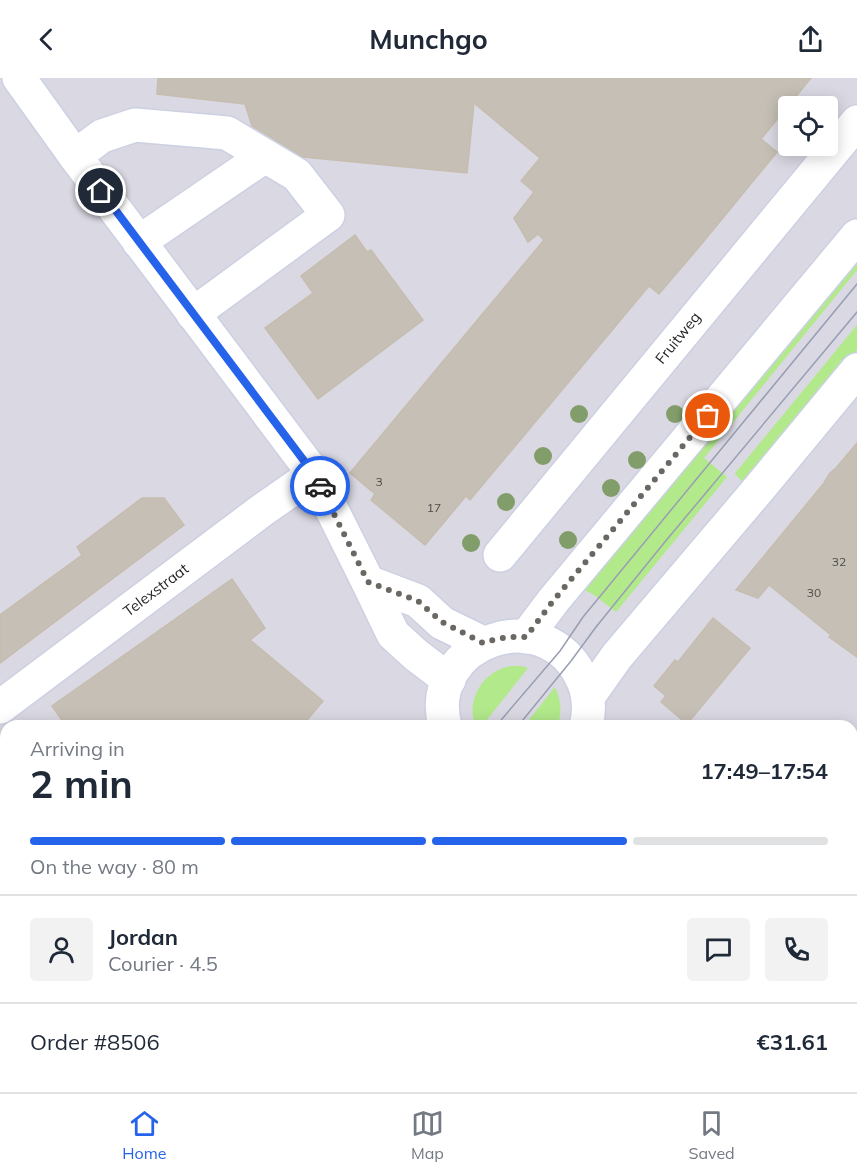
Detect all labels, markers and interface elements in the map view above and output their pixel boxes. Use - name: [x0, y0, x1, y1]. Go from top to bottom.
- text: Munchgo: [369, 22, 488, 56]
- icon: back: [30, 23, 63, 56]
- icon: share: [794, 23, 827, 56]
- map controls: [778, 96, 838, 156]
- button: locate: [778, 96, 838, 156]
- pin: [75, 165, 126, 216]
- icon: home: [84, 174, 117, 207]
- street label: Fruitweg: [651, 308, 704, 368]
- pin: [682, 390, 733, 441]
- icon: bag: [691, 399, 724, 432]
- courier: [290, 456, 350, 516]
- icon: car: [304, 470, 337, 503]
- house number: 3: [375, 474, 383, 489]
- house number: 17: [427, 500, 441, 515]
- house number: 32: [832, 554, 846, 569]
- street label: Telexstraat: [119, 559, 192, 620]
- house number: 30: [807, 585, 821, 600]
- text: Arriving in: [30, 736, 125, 761]
- text: 17:49–17:54: [700, 757, 828, 785]
- text: 2 min: [30, 759, 133, 808]
- text: On the way · 80 m: [30, 854, 199, 879]
- button: person: [30, 918, 93, 981]
- button: chat: [687, 918, 750, 981]
- button: phone: [765, 918, 828, 981]
- text: Jordan: [108, 923, 178, 951]
- text: Courier · 4.5: [108, 951, 218, 976]
- text: Order #8506: [30, 1028, 160, 1056]
- text: €31.61: [757, 1028, 828, 1056]
- tab: Home: [122, 1107, 166, 1163]
- tab: Map: [411, 1107, 444, 1163]
- tab: Saved: [689, 1107, 735, 1163]

